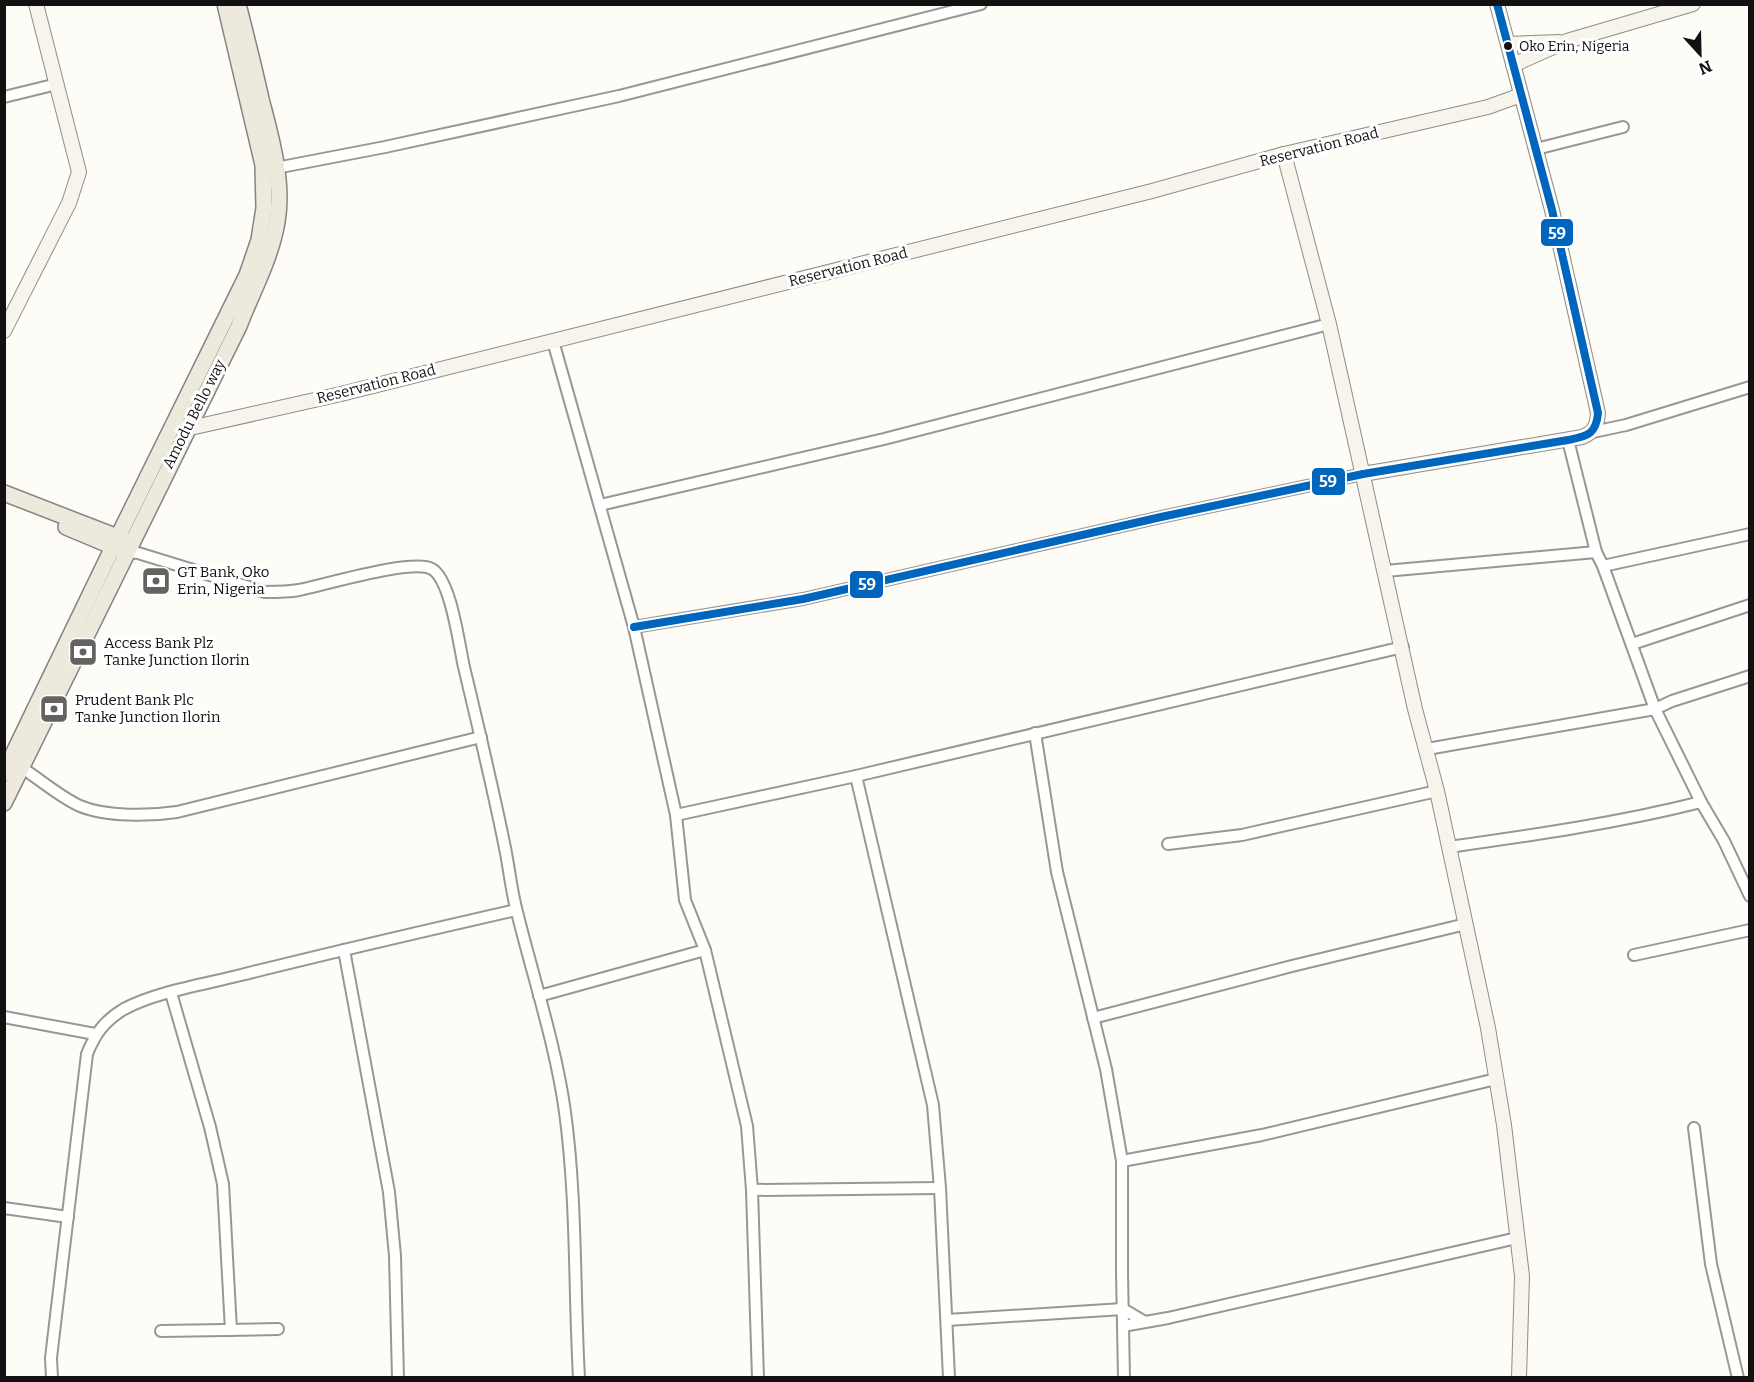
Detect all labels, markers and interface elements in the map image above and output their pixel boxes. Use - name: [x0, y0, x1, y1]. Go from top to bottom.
- north arrow: [1670, 24, 1730, 84]
- place label: Oko Erin, Nigeria: [1519, 38, 1630, 55]
- marker: Oko Erin, Nigeria: [1502, 40, 1514, 52]
- text: N: [1696, 56, 1715, 79]
- street label: Reservation Road: [1258, 123, 1380, 170]
- line badge: 59: [1540, 218, 1574, 247]
- text: 59: [1548, 224, 1566, 243]
- street label: Reservation Road: [787, 243, 909, 290]
- street label: Amodu Bello way: [159, 356, 229, 471]
- street label: Reservation Road: [315, 360, 437, 407]
- line badge: 59: [1311, 467, 1346, 496]
- text: 59: [1319, 472, 1337, 491]
- place label: GT Bank, Oko Erin, Nigeria: [177, 563, 269, 598]
- bank icon: GT Bank, Oko Erin, Nigeria: [140, 565, 172, 597]
- line badge: 59: [849, 570, 884, 599]
- text: 59: [858, 575, 876, 594]
- place label: Access Bank Plz Tanke Junction Ilorin: [104, 634, 250, 669]
- bank icon: Access Bank Plz Tanke Junction Ilorin: [67, 636, 99, 668]
- place label: Prudent Bank Plc Tanke Junction Ilorin: [75, 691, 221, 726]
- bank icon: Prudent Bank Plc Tanke Junction Ilorin: [38, 693, 70, 725]

